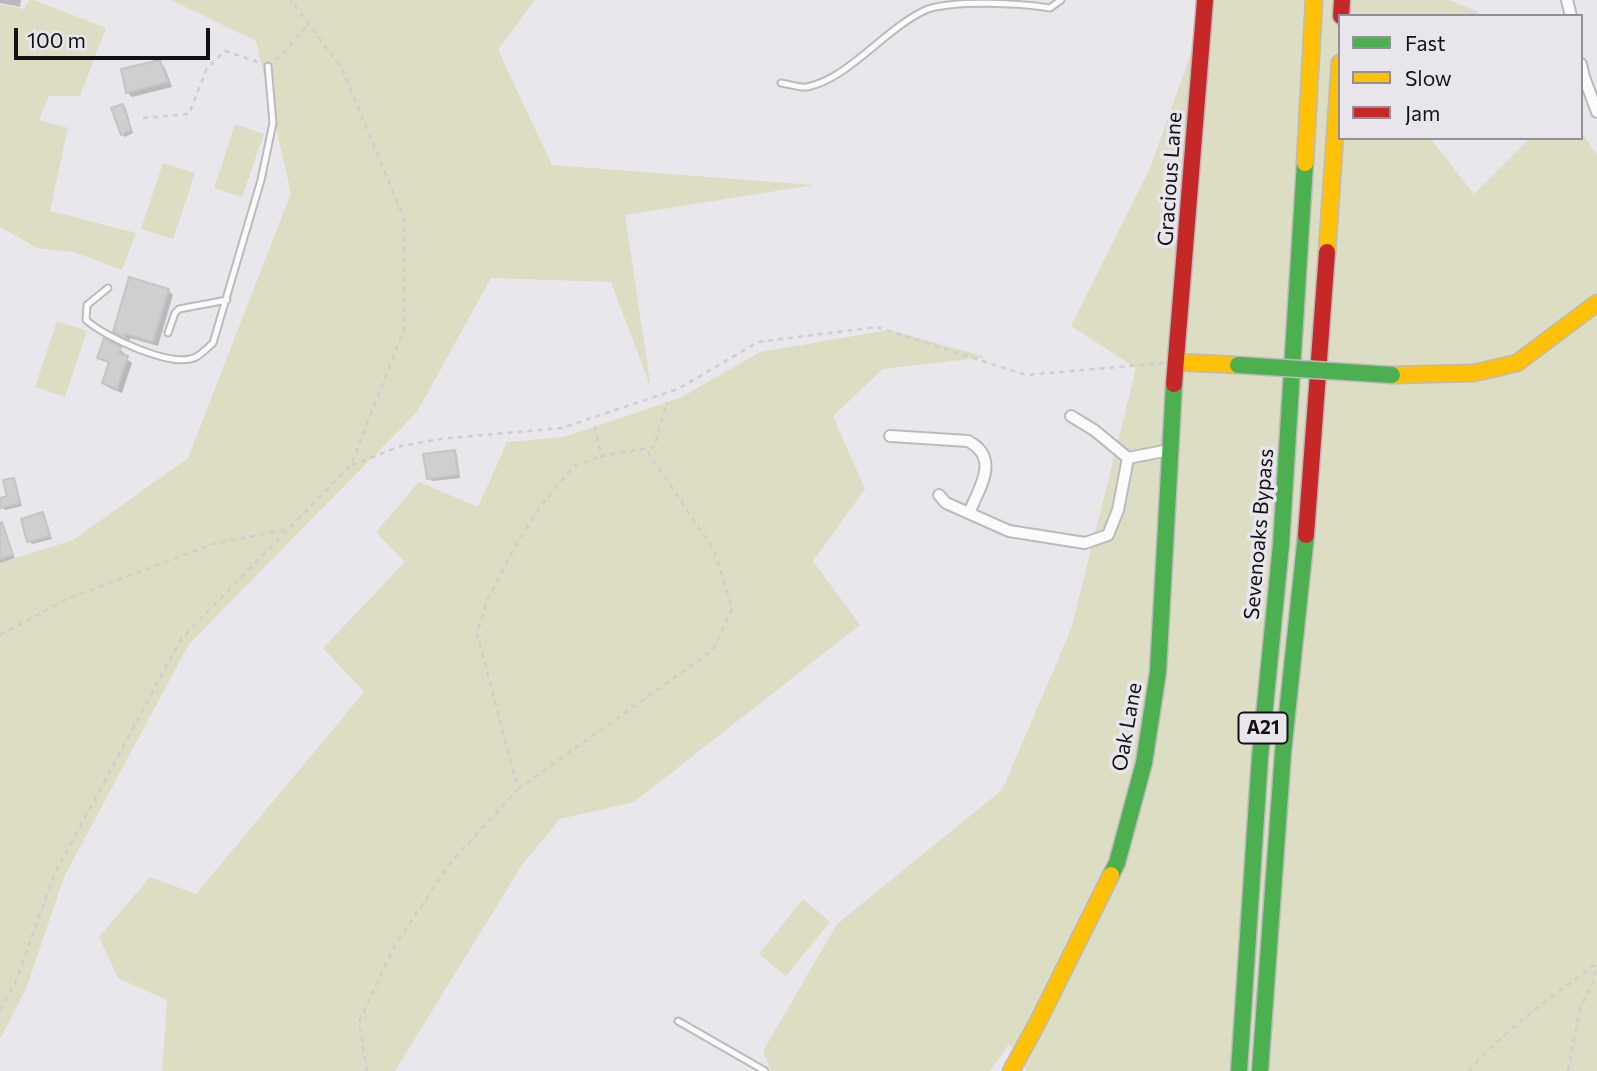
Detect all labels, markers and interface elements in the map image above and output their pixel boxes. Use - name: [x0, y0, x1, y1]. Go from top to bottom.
- scale bar: [18, 14, 214, 58]
- legend: [1338, 14, 1583, 140]
- text: 100 m: [27, 27, 86, 52]
- text: Fast: [1405, 30, 1446, 55]
- text: Slow: [1405, 65, 1452, 90]
- text: Jam: [1405, 100, 1440, 125]
- street label: Gracious Lane: [1153, 111, 1187, 247]
- street label: Sevenoaks Bypass: [1239, 447, 1279, 621]
- street label: Oak Lane: [1107, 681, 1147, 773]
- road number: A21: [1238, 712, 1288, 744]

